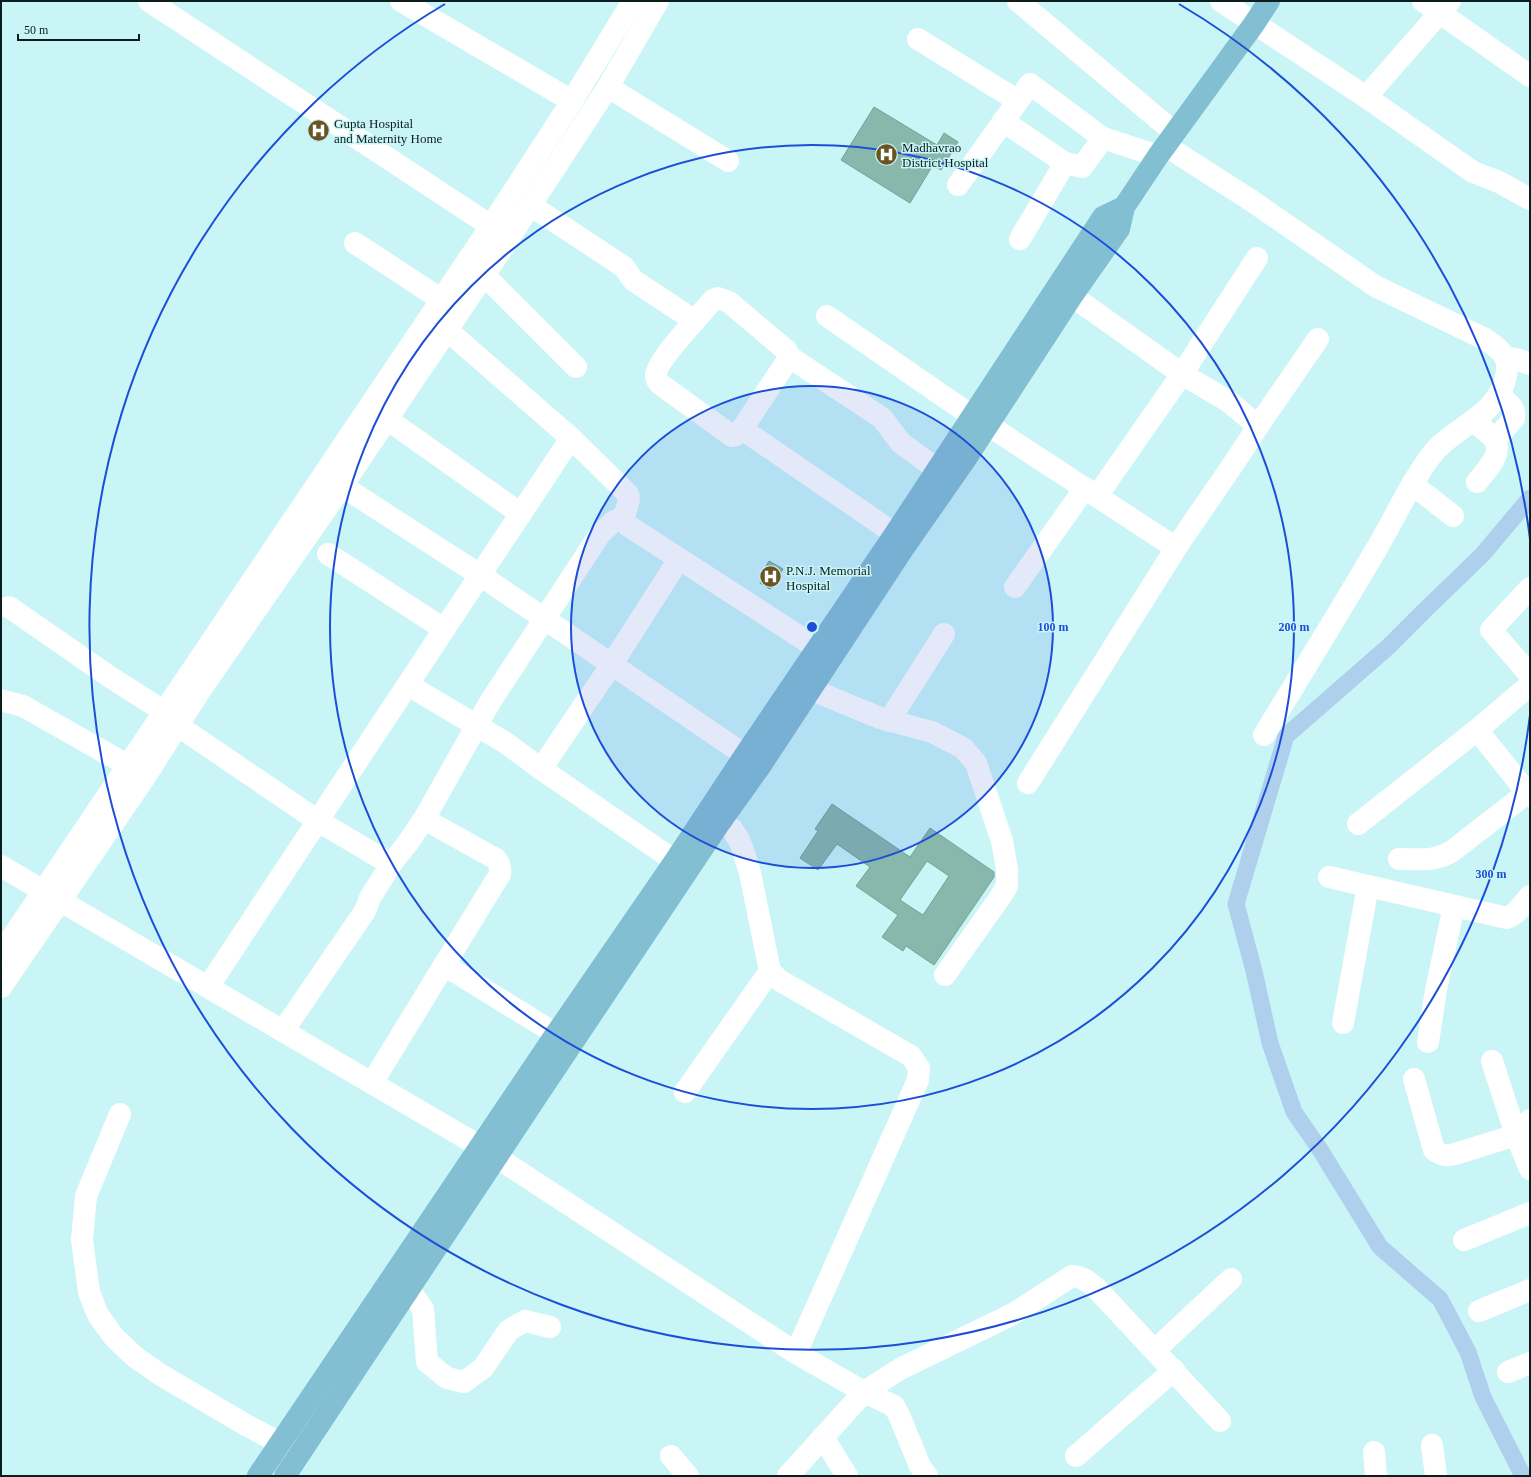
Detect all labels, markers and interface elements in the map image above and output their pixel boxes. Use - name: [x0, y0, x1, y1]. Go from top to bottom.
- scale bar: [18, 16, 139, 42]
- text: 50 m: [24, 23, 49, 37]
- place label: Gupta Hospital and Maternity Home: [334, 116, 443, 146]
- hospital icon: Gupta Hospital and Maternity Home: [306, 117, 332, 143]
- place label: Madhavrao District Hospital: [902, 140, 989, 170]
- hospital icon: Madhavrao District Hospital: [873, 141, 899, 167]
- place label: P.N.J. Memorial Hospital: [786, 563, 871, 593]
- hospital icon: P.N.J. Memorial Hospital: [757, 564, 783, 590]
- centre of rings: [805, 620, 819, 634]
- text: 100 m: [1038, 620, 1069, 634]
- text: 200 m: [1279, 620, 1310, 634]
- text: 300 m: [1476, 867, 1507, 881]

